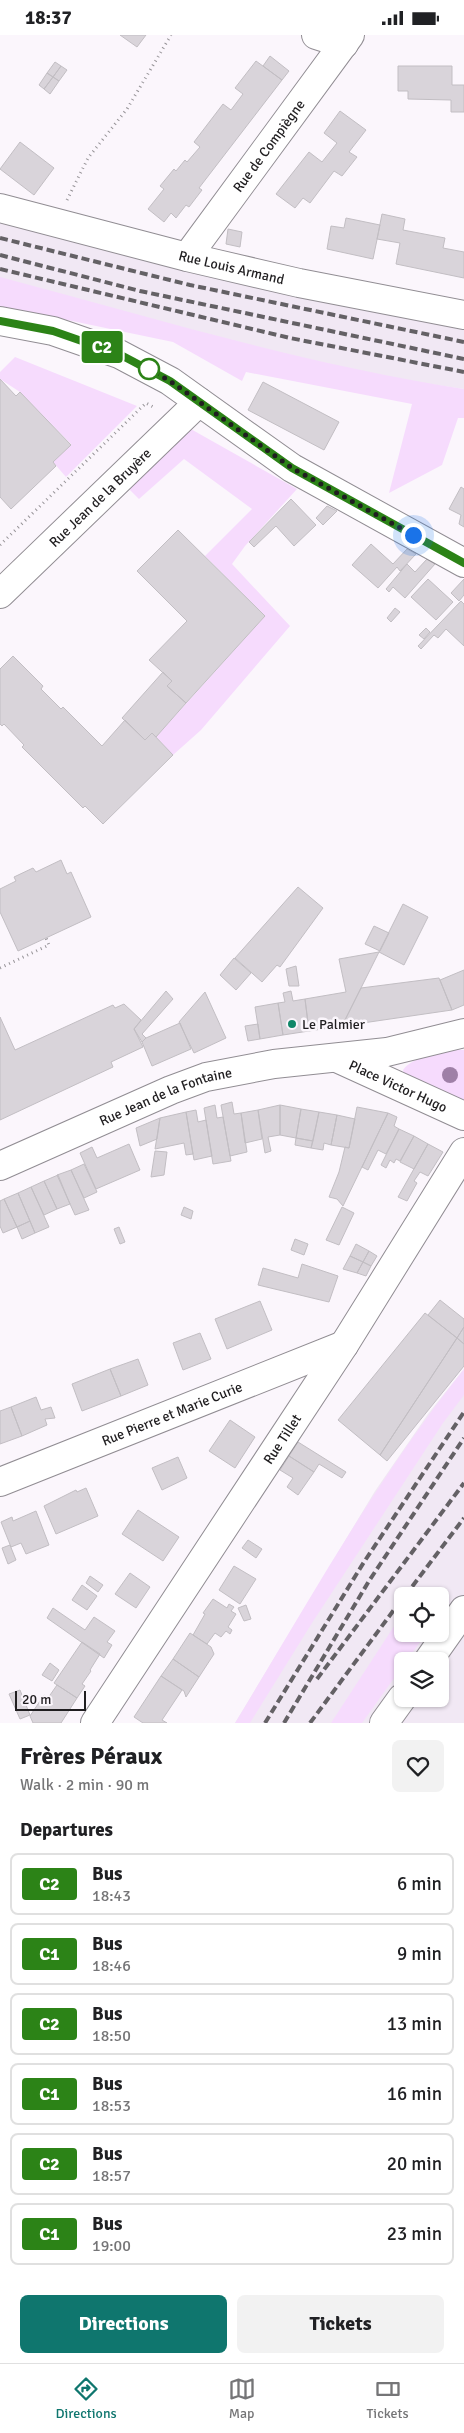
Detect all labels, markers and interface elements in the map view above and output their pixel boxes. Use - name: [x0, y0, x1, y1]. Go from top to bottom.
- text: 18:37: [25, 6, 72, 30]
- street label: Rue de Compiègne: [229, 96, 308, 195]
- street label: Rue Louis Armand: [177, 247, 286, 288]
- line badge: C2: [80, 331, 124, 363]
- text: C2: [92, 336, 112, 358]
- unlabelled marker: [138, 358, 160, 380]
- street label: Rue Jean de la Bruyère: [45, 444, 155, 551]
- your location: [401, 523, 426, 548]
- place label: Le Palmier: [302, 1016, 366, 1033]
- marker: Le Palmier: [286, 1018, 298, 1030]
- street label: Place Victor Hugo: [346, 1056, 450, 1116]
- street label: Rue Jean de la Fontaine: [97, 1064, 233, 1129]
- street label: Rue Pierre et Marie Curie: [99, 1378, 245, 1449]
- street label: Rue Tillet: [259, 1411, 305, 1467]
- map controls: [394, 1587, 449, 1707]
- button: locate: [394, 1587, 449, 1642]
- button: layers: [394, 1652, 449, 1707]
- scale bar: [15, 1688, 86, 1711]
- text: 20 m: [22, 1691, 51, 1708]
- button: heart: [392, 1740, 444, 1792]
- text: Frères Péraux: [20, 1741, 162, 1771]
- text: Walk · 2 min · 90 m: [20, 1775, 149, 1795]
- text: Departures: [20, 1818, 113, 1842]
- text: Bus: [92, 1862, 123, 1886]
- text: 6 min: [397, 1872, 442, 1896]
- text: C2: [39, 1873, 60, 1895]
- text: 18:43: [92, 1886, 131, 1906]
- text: Bus: [92, 1932, 123, 1956]
- text: 9 min: [397, 1942, 442, 1966]
- text: C1: [39, 1943, 60, 1965]
- text: 18:46: [92, 1956, 131, 1976]
- text: Bus: [92, 2002, 123, 2026]
- text: 13 min: [387, 2012, 442, 2036]
- text: C2: [39, 2013, 60, 2035]
- text: 18:50: [92, 2026, 131, 2046]
- text: Bus: [92, 2072, 123, 2096]
- text: 16 min: [387, 2082, 442, 2106]
- text: C1: [39, 2083, 60, 2105]
- text: 18:53: [92, 2096, 131, 2116]
- text: Bus: [92, 2142, 123, 2166]
- text: 20 min: [387, 2152, 442, 2176]
- text: C2: [39, 2153, 60, 2175]
- text: 18:57: [92, 2166, 131, 2186]
- text: Bus: [92, 2212, 123, 2236]
- text: 23 min: [387, 2222, 442, 2246]
- text: C1: [39, 2223, 60, 2245]
- text: 19:00: [92, 2236, 131, 2256]
- button: Directions: [20, 2295, 227, 2353]
- button: Tickets: [237, 2295, 444, 2353]
- tab: Directions: [55, 2375, 117, 2422]
- tab: Map: [228, 2375, 256, 2422]
- tab: Tickets: [366, 2375, 409, 2422]

